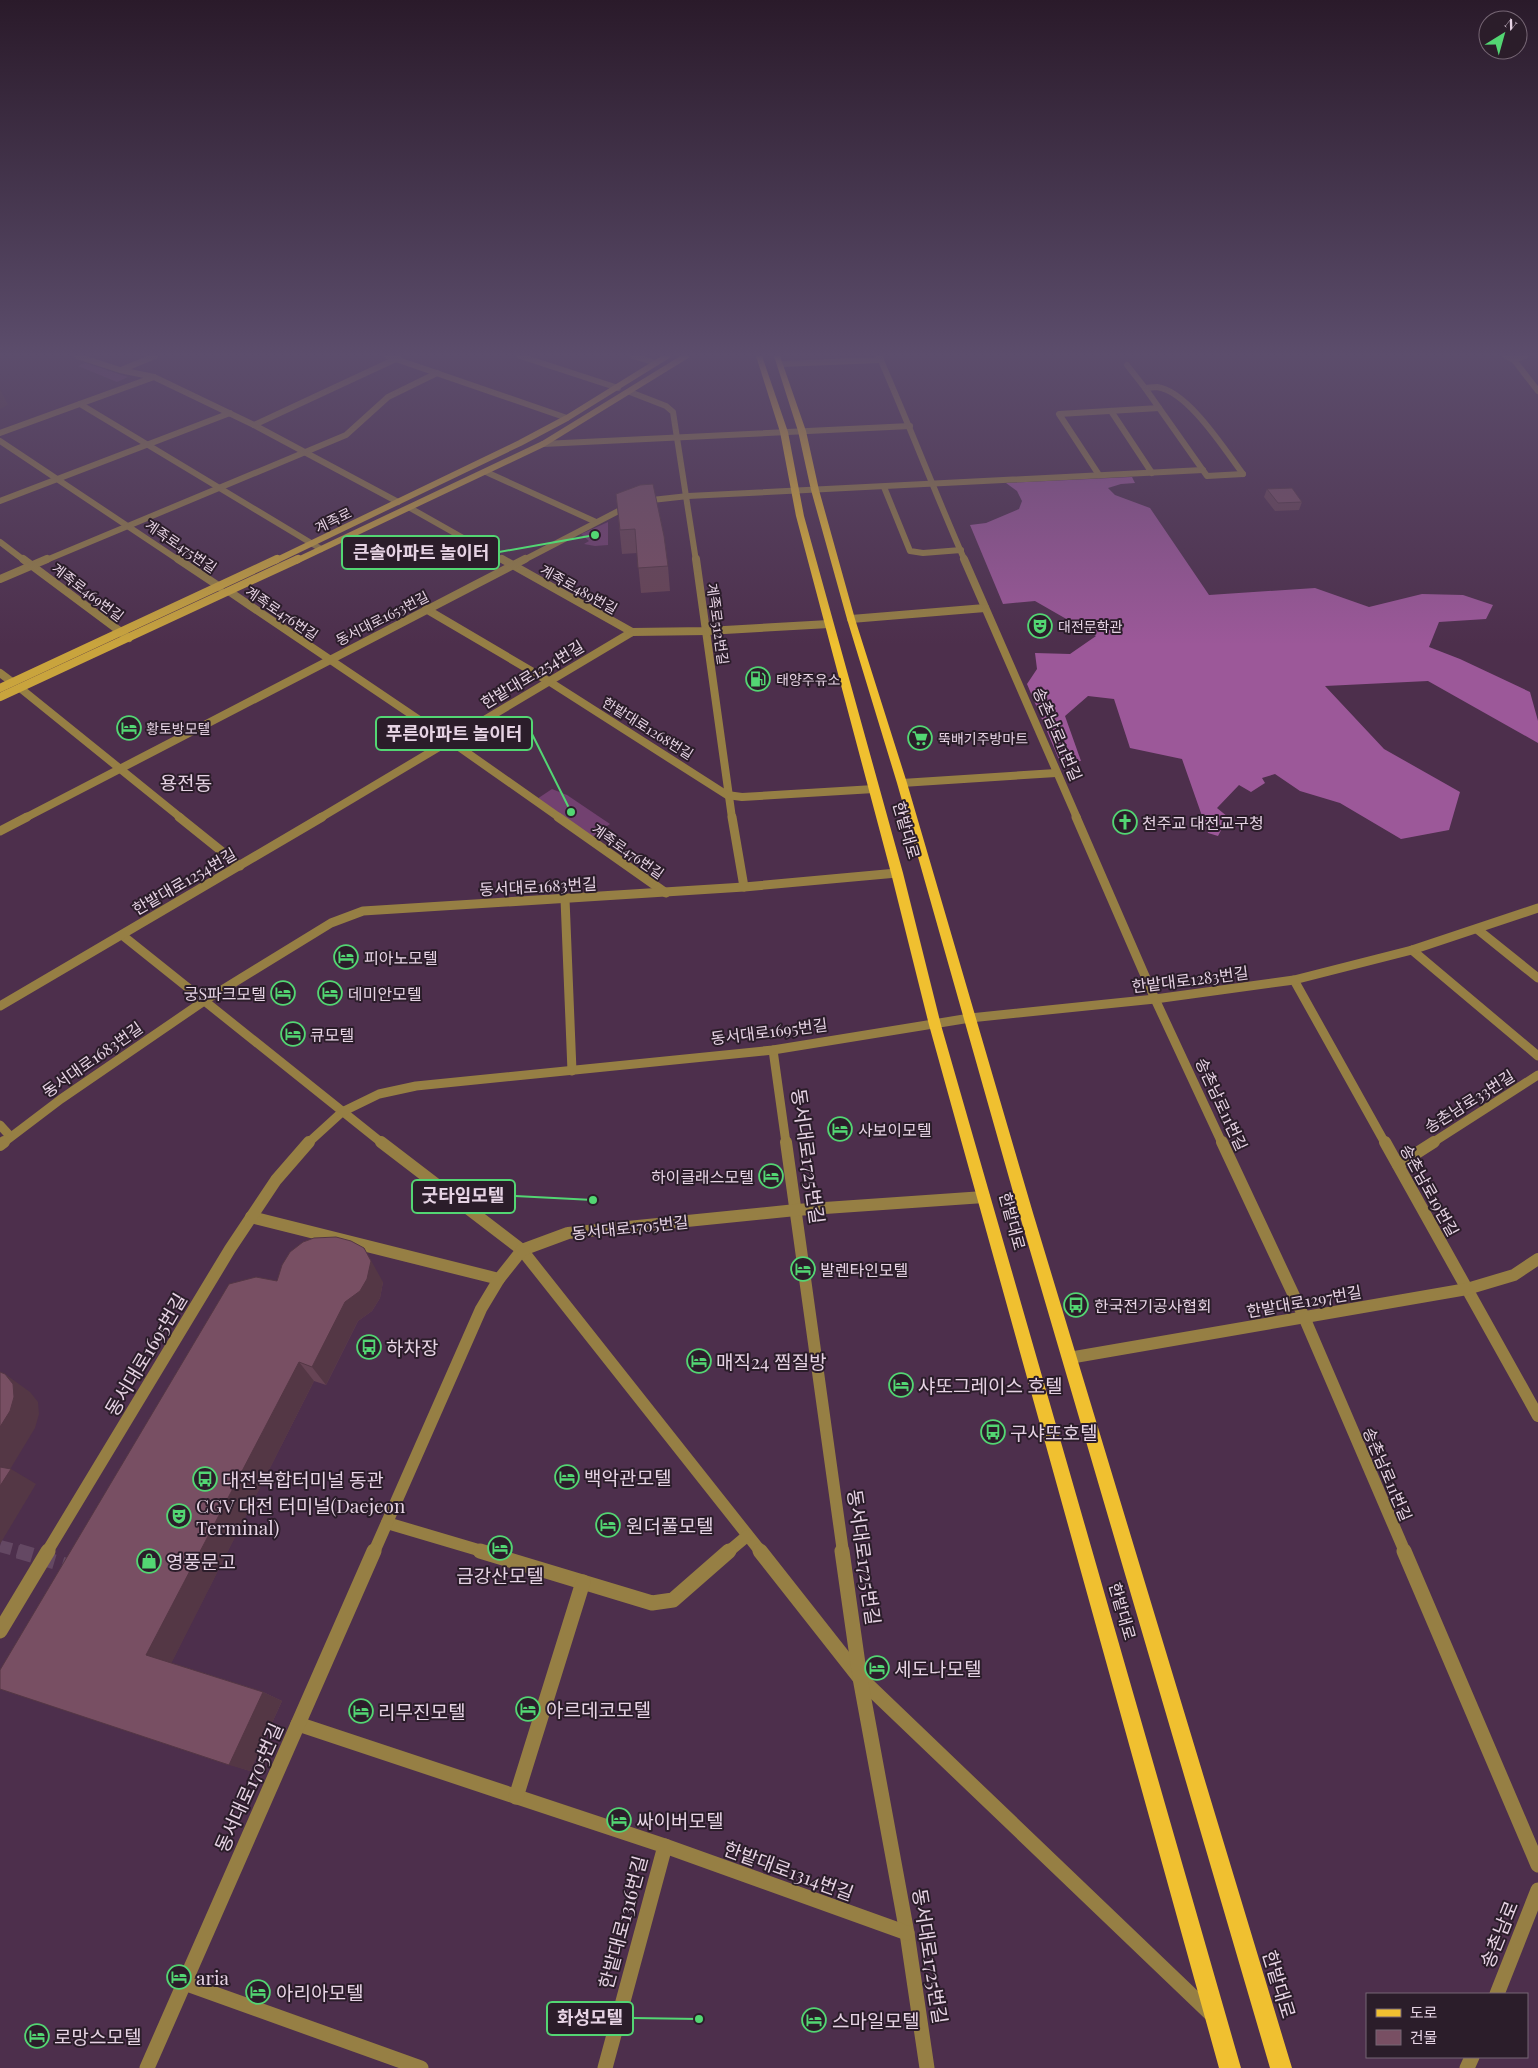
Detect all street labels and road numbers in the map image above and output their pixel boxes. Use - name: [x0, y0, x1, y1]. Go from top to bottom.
- street label: 계족로: [311, 503, 355, 537]
- street label: 계족로475번길: [141, 515, 221, 577]
- street label: 계족로469번길: [48, 559, 128, 625]
- street label: 계족로489번길: [537, 560, 621, 618]
- street label: 계족로476번길: [242, 582, 322, 644]
- street label: 계족로512번길: [703, 582, 733, 666]
- street label: 동서대로1653번길: [332, 586, 432, 650]
- street label: 한밭대로1254번길: [477, 635, 587, 713]
- street label: 송촌남로11번길: [1029, 684, 1087, 784]
- street label: 한밭대로1268번길: [599, 692, 697, 764]
- street label: 한밭대로: [889, 799, 925, 861]
- street label: 계족로476번길: [588, 819, 668, 883]
- street label: 한밭대로1254번길: [128, 843, 240, 919]
- street label: 동서대로1683번길: [479, 872, 597, 900]
- street label: 한밭대로1283번길: [1131, 961, 1249, 997]
- street label: 동서대로1695번길: [710, 1013, 828, 1049]
- street label: 동서대로1683번길: [38, 1017, 146, 1101]
- street label: 송촌남로11번길: [1191, 1054, 1253, 1154]
- street label: 송촌남로33번길: [1420, 1065, 1518, 1137]
- street label: 동서대로1725번길: [787, 1087, 831, 1225]
- street label: 송촌남로19번길: [1396, 1140, 1464, 1240]
- street label: 한밭대로: [995, 1190, 1031, 1252]
- street label: 동서대로1705번길: [571, 1210, 689, 1244]
- street label: 한밭대로1297번길: [1245, 1281, 1363, 1321]
- street label: 동서대로1695번길: [98, 1288, 192, 1420]
- street label: 송촌남로11번길: [1359, 1424, 1417, 1524]
- street label: 동서대로1725번길: [843, 1488, 887, 1626]
- street label: 한밭대로: [1105, 1580, 1141, 1642]
- street label: 동서대로1705번길: [208, 1718, 288, 1856]
- street label: 한밭대로1314번길: [720, 1834, 858, 1906]
- street label: 한밭대로1316번길: [592, 1852, 652, 1992]
- street label: 동서대로1725번길: [907, 1886, 955, 2026]
- street label: 송촌남로: [1473, 1897, 1523, 1971]
- street label: 한밭대로: [1257, 1947, 1303, 2021]

